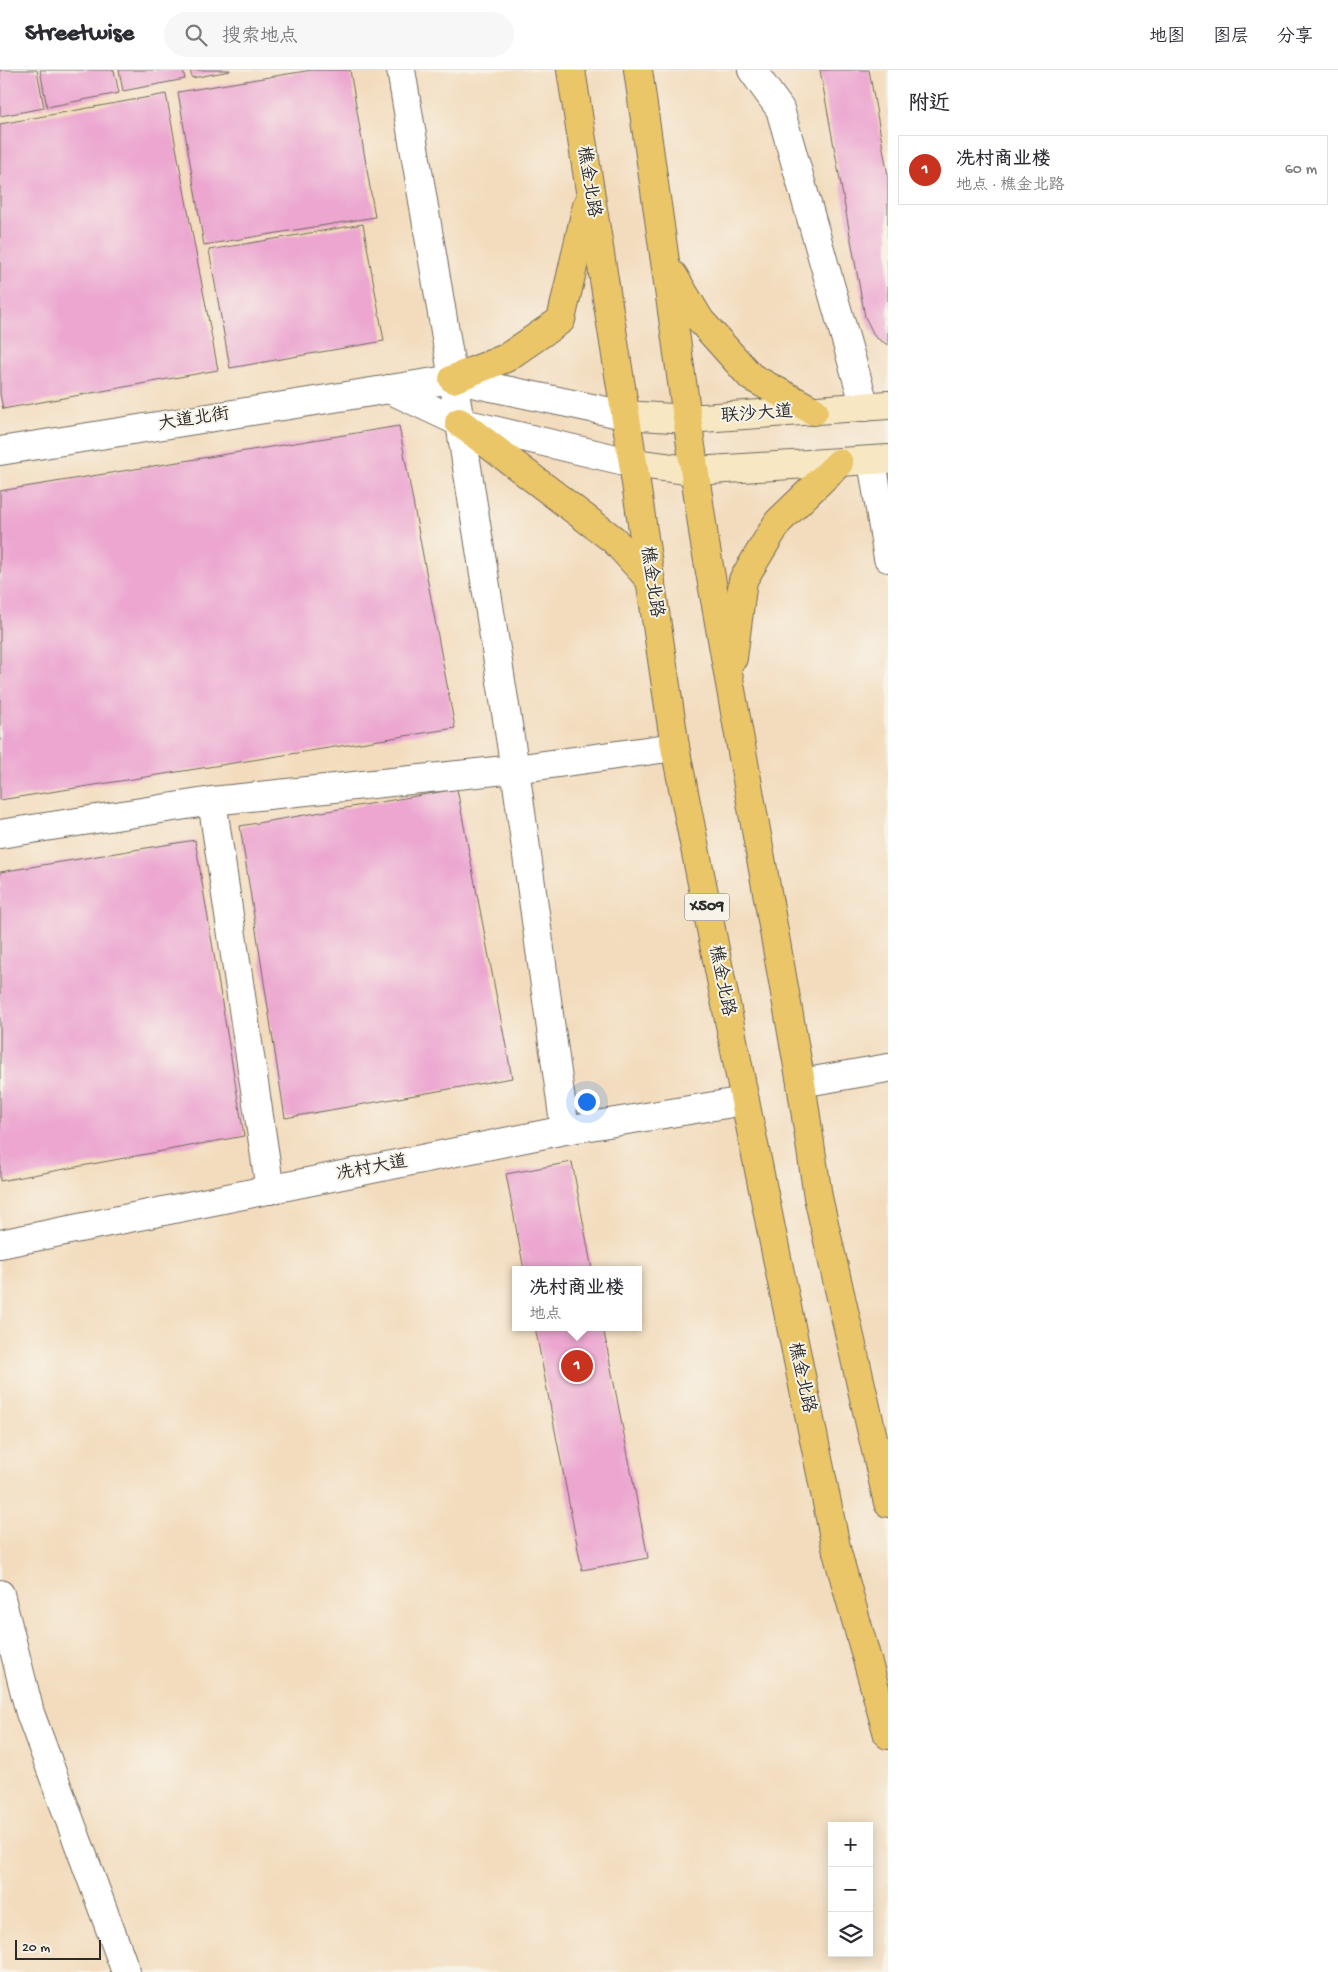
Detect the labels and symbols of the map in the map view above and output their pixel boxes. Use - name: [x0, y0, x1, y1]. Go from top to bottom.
- street label: 樵金北路: [572, 145, 605, 219]
- street label: 联沙大道: [720, 401, 794, 428]
- street label: 大道北街: [157, 403, 231, 436]
- street label: 樵金北路: [636, 545, 667, 619]
- road number: X509: [684, 894, 730, 920]
- street label: 樵金北路: [704, 943, 739, 1018]
- your location: [574, 1089, 600, 1115]
- street label: 冼村大道: [334, 1151, 409, 1186]
- street label: 樵金北路: [783, 1340, 820, 1415]
- pin: 1: [561, 1347, 593, 1385]
- scale bar: [15, 1937, 101, 1960]

